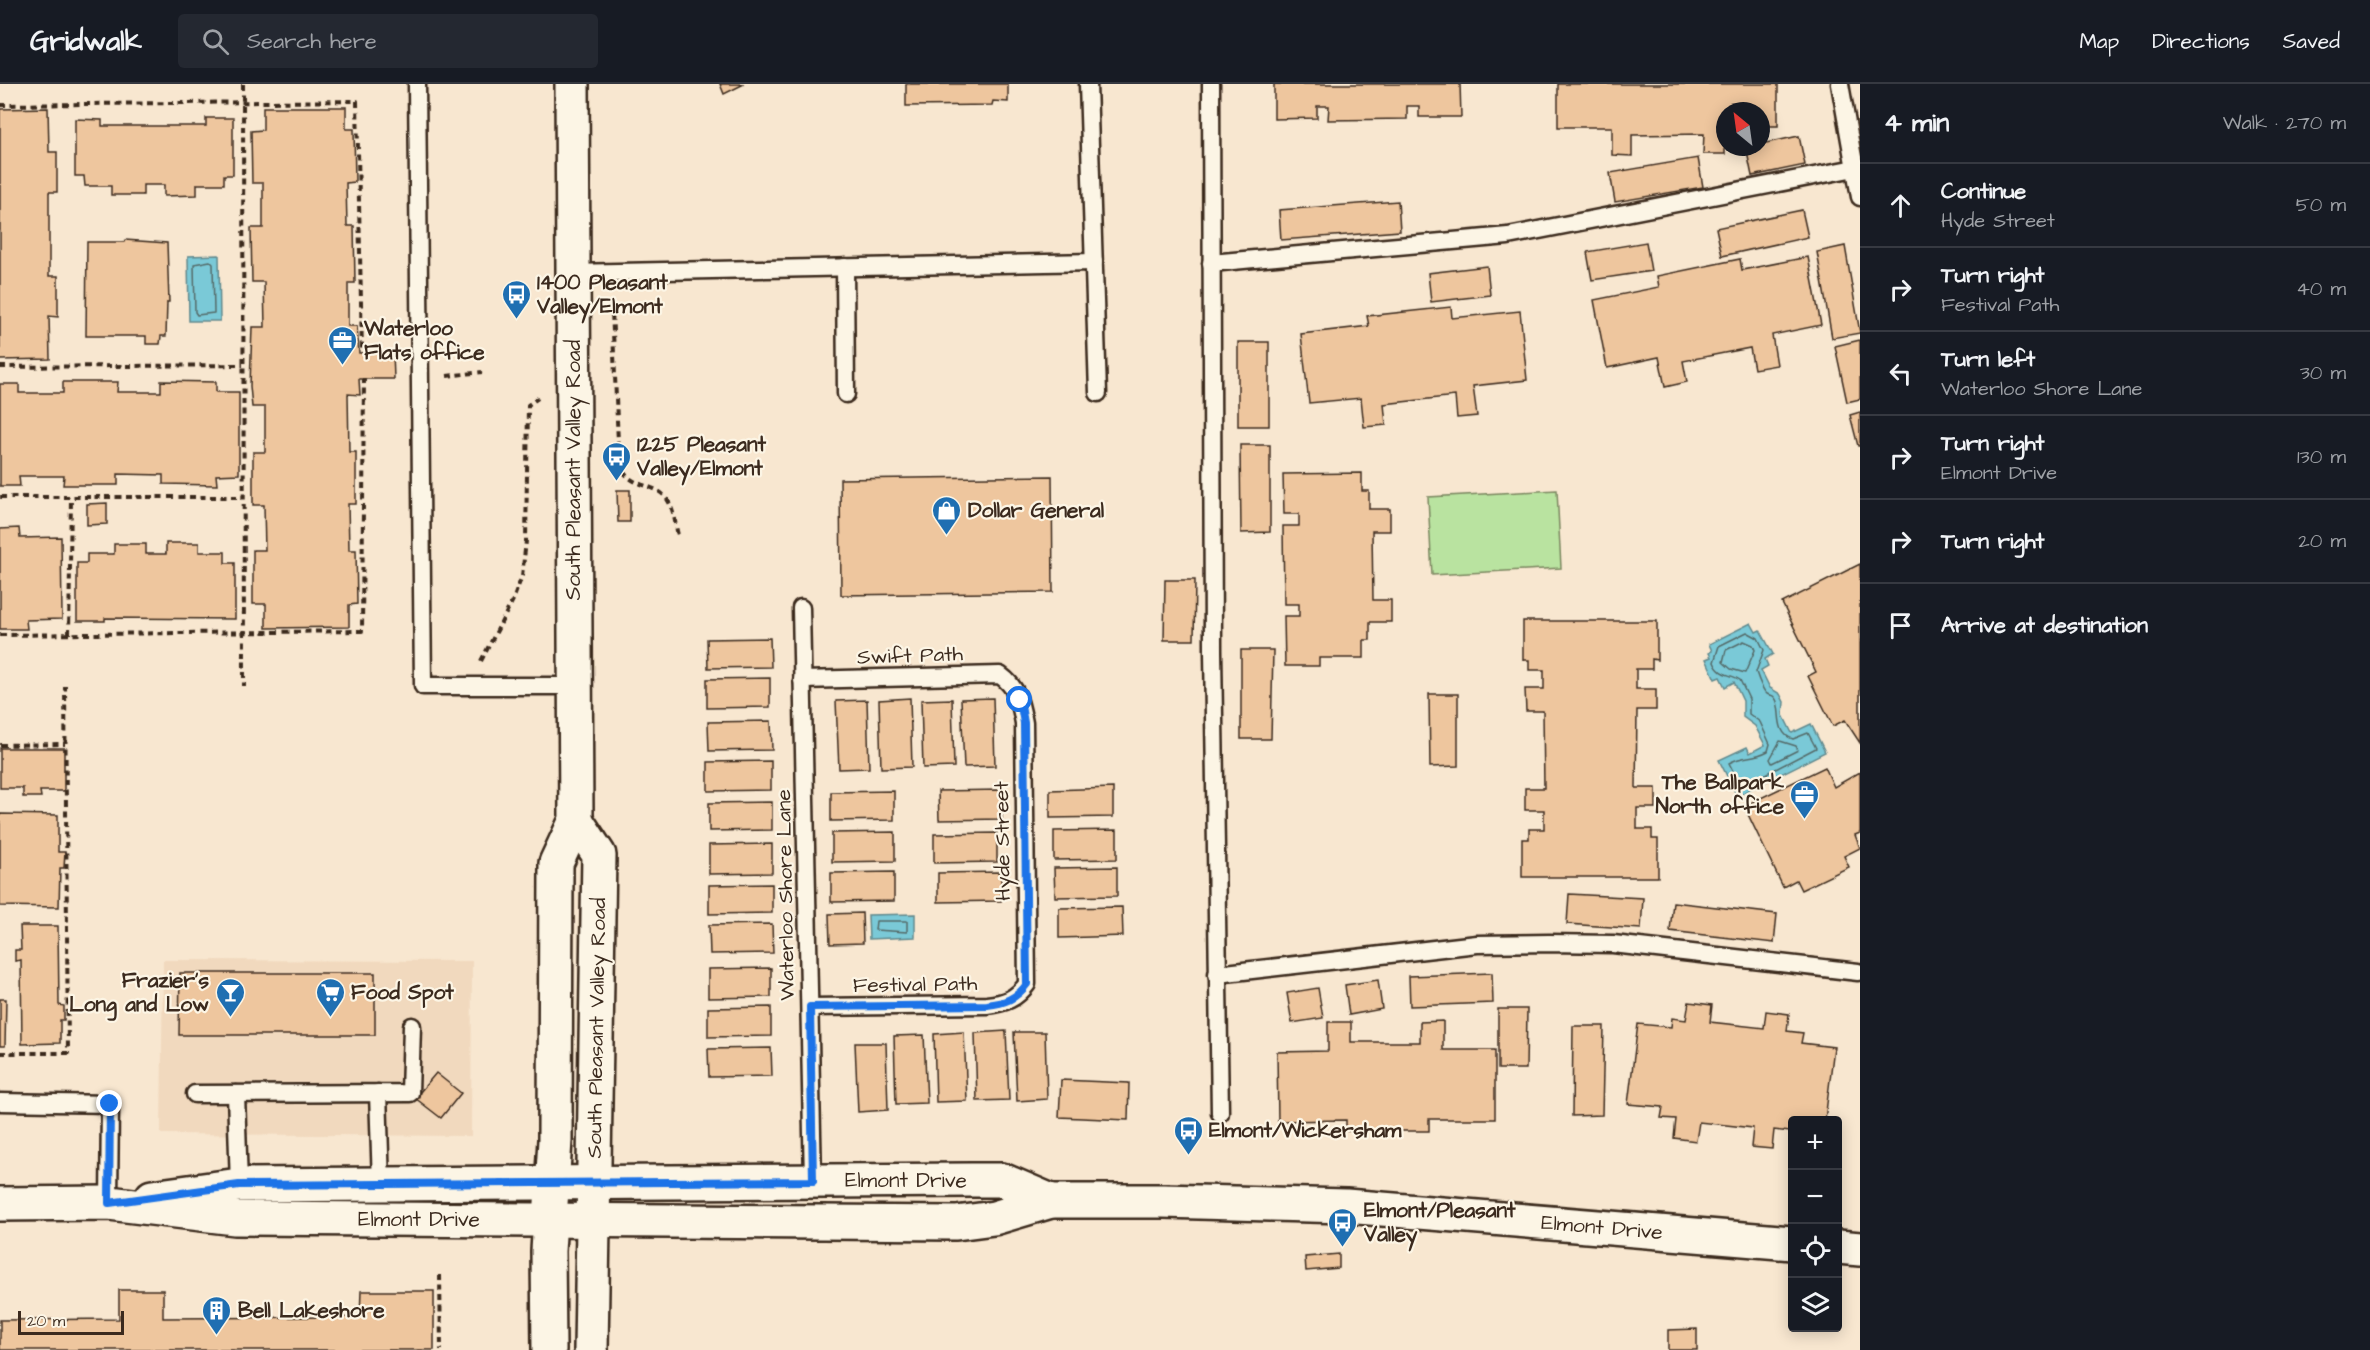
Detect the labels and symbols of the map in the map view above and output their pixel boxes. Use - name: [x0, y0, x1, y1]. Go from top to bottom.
- north arrow: [1716, 102, 1770, 156]
- place label: 1400 Pleasant Valley/Elmont: [536, 268, 668, 324]
- bus stop icon: 1400 Pleasant Valley/Elmont: [500, 278, 532, 320]
- place label: Waterloo Flats office: [363, 314, 485, 367]
- office icon: Waterloo Flats office: [327, 324, 359, 366]
- street label: South Pleasant Valley Road: [559, 339, 590, 600]
- place label: 1225 Pleasant Valley/Elmont: [636, 430, 766, 486]
- bus stop icon: 1225 Pleasant Valley/Elmont: [600, 440, 632, 482]
- shop icon: Dollar General: [931, 494, 963, 536]
- place label: Dollar General: [968, 496, 1105, 525]
- street label: Swift Path: [857, 639, 964, 672]
- route start: [1006, 686, 1032, 712]
- place label: The Ballpark North office: [1656, 768, 1785, 821]
- office icon: The Ballpark North office: [1789, 778, 1821, 820]
- street label: Hyde Street: [987, 780, 1020, 901]
- street label: Waterloo Shore Lane: [769, 789, 802, 1001]
- street label: South Pleasant Valley Road: [580, 897, 615, 1159]
- place label: Frazier's Long and Low: [69, 966, 209, 1021]
- street label: Festival Path: [853, 969, 978, 1000]
- bar icon: Frazier's Long and Low: [214, 976, 246, 1018]
- supermarket icon: Food Spot: [314, 976, 346, 1018]
- place label: Food Spot: [351, 978, 454, 1008]
- route end: [96, 1090, 122, 1116]
- bus stop icon: Elmont/Wickersham: [1172, 1114, 1204, 1156]
- place label: Elmont/Wickersham: [1209, 1116, 1402, 1145]
- street label: Elmont Drive: [845, 1166, 967, 1195]
- place label: Elmont/Pleasant Valley: [1363, 1196, 1516, 1252]
- street label: Elmont Drive: [358, 1205, 480, 1234]
- bus stop icon: Elmont/Pleasant Valley: [1327, 1206, 1359, 1248]
- street label: Elmont Drive: [1540, 1208, 1664, 1247]
- building icon: Bell Lakeshore: [201, 1294, 233, 1336]
- place label: Bell Lakeshore: [238, 1296, 385, 1325]
- scale bar: [18, 1308, 124, 1336]

